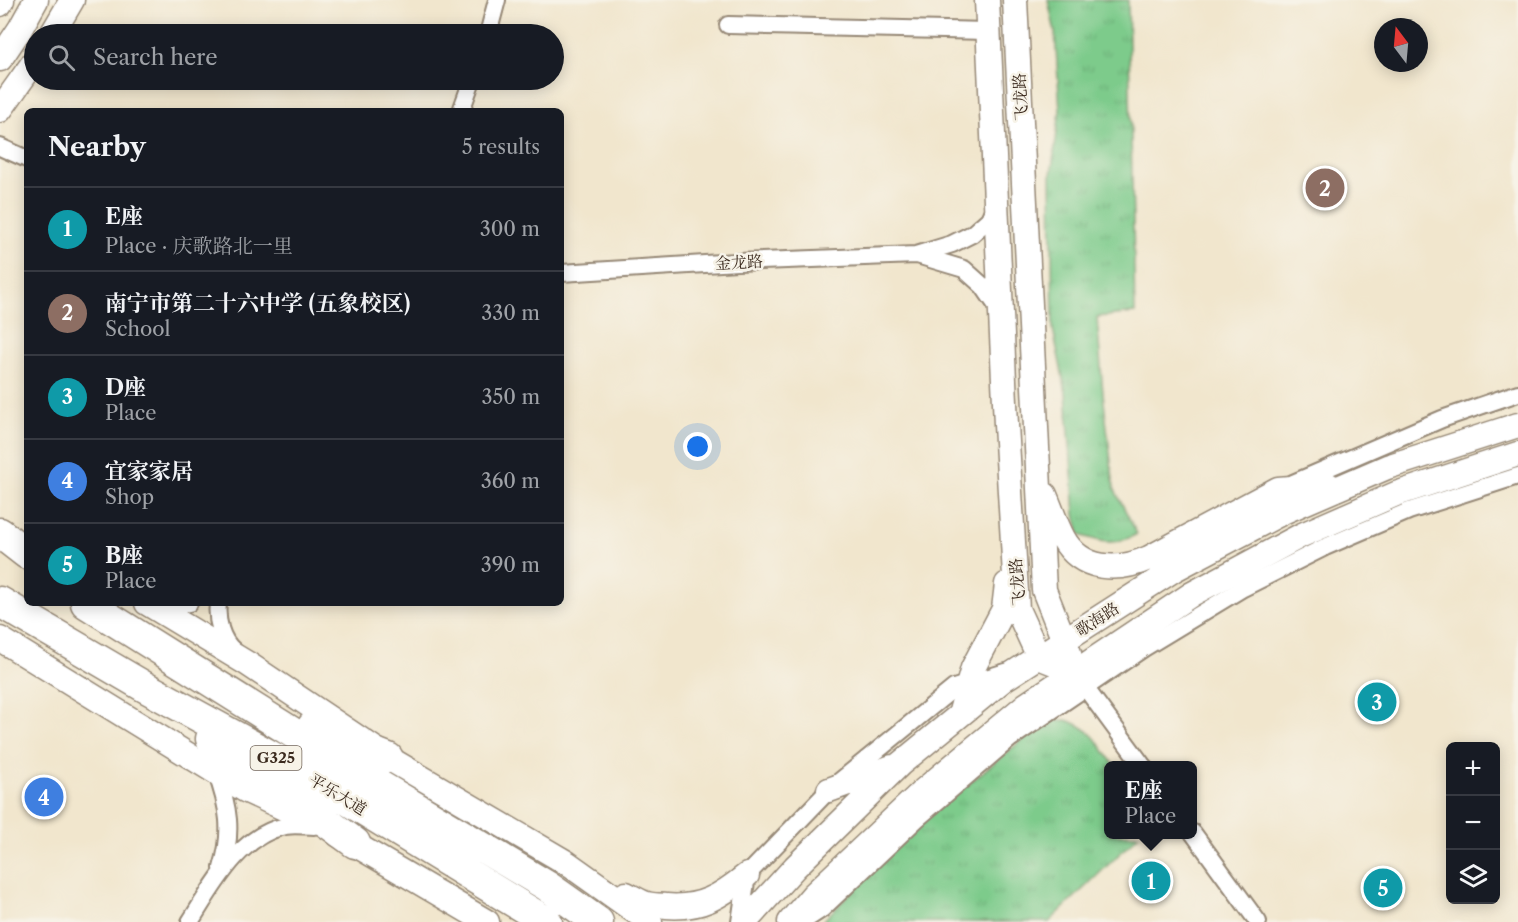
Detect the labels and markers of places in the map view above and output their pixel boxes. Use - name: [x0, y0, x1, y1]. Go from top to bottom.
- pin: 2: [1306, 166, 1344, 210]
- pin: 3: [1358, 680, 1396, 724]
- pin: 4: [24, 774, 63, 820]
- pin: 1: [1132, 858, 1170, 904]
- pin: 5: [1364, 866, 1402, 910]

